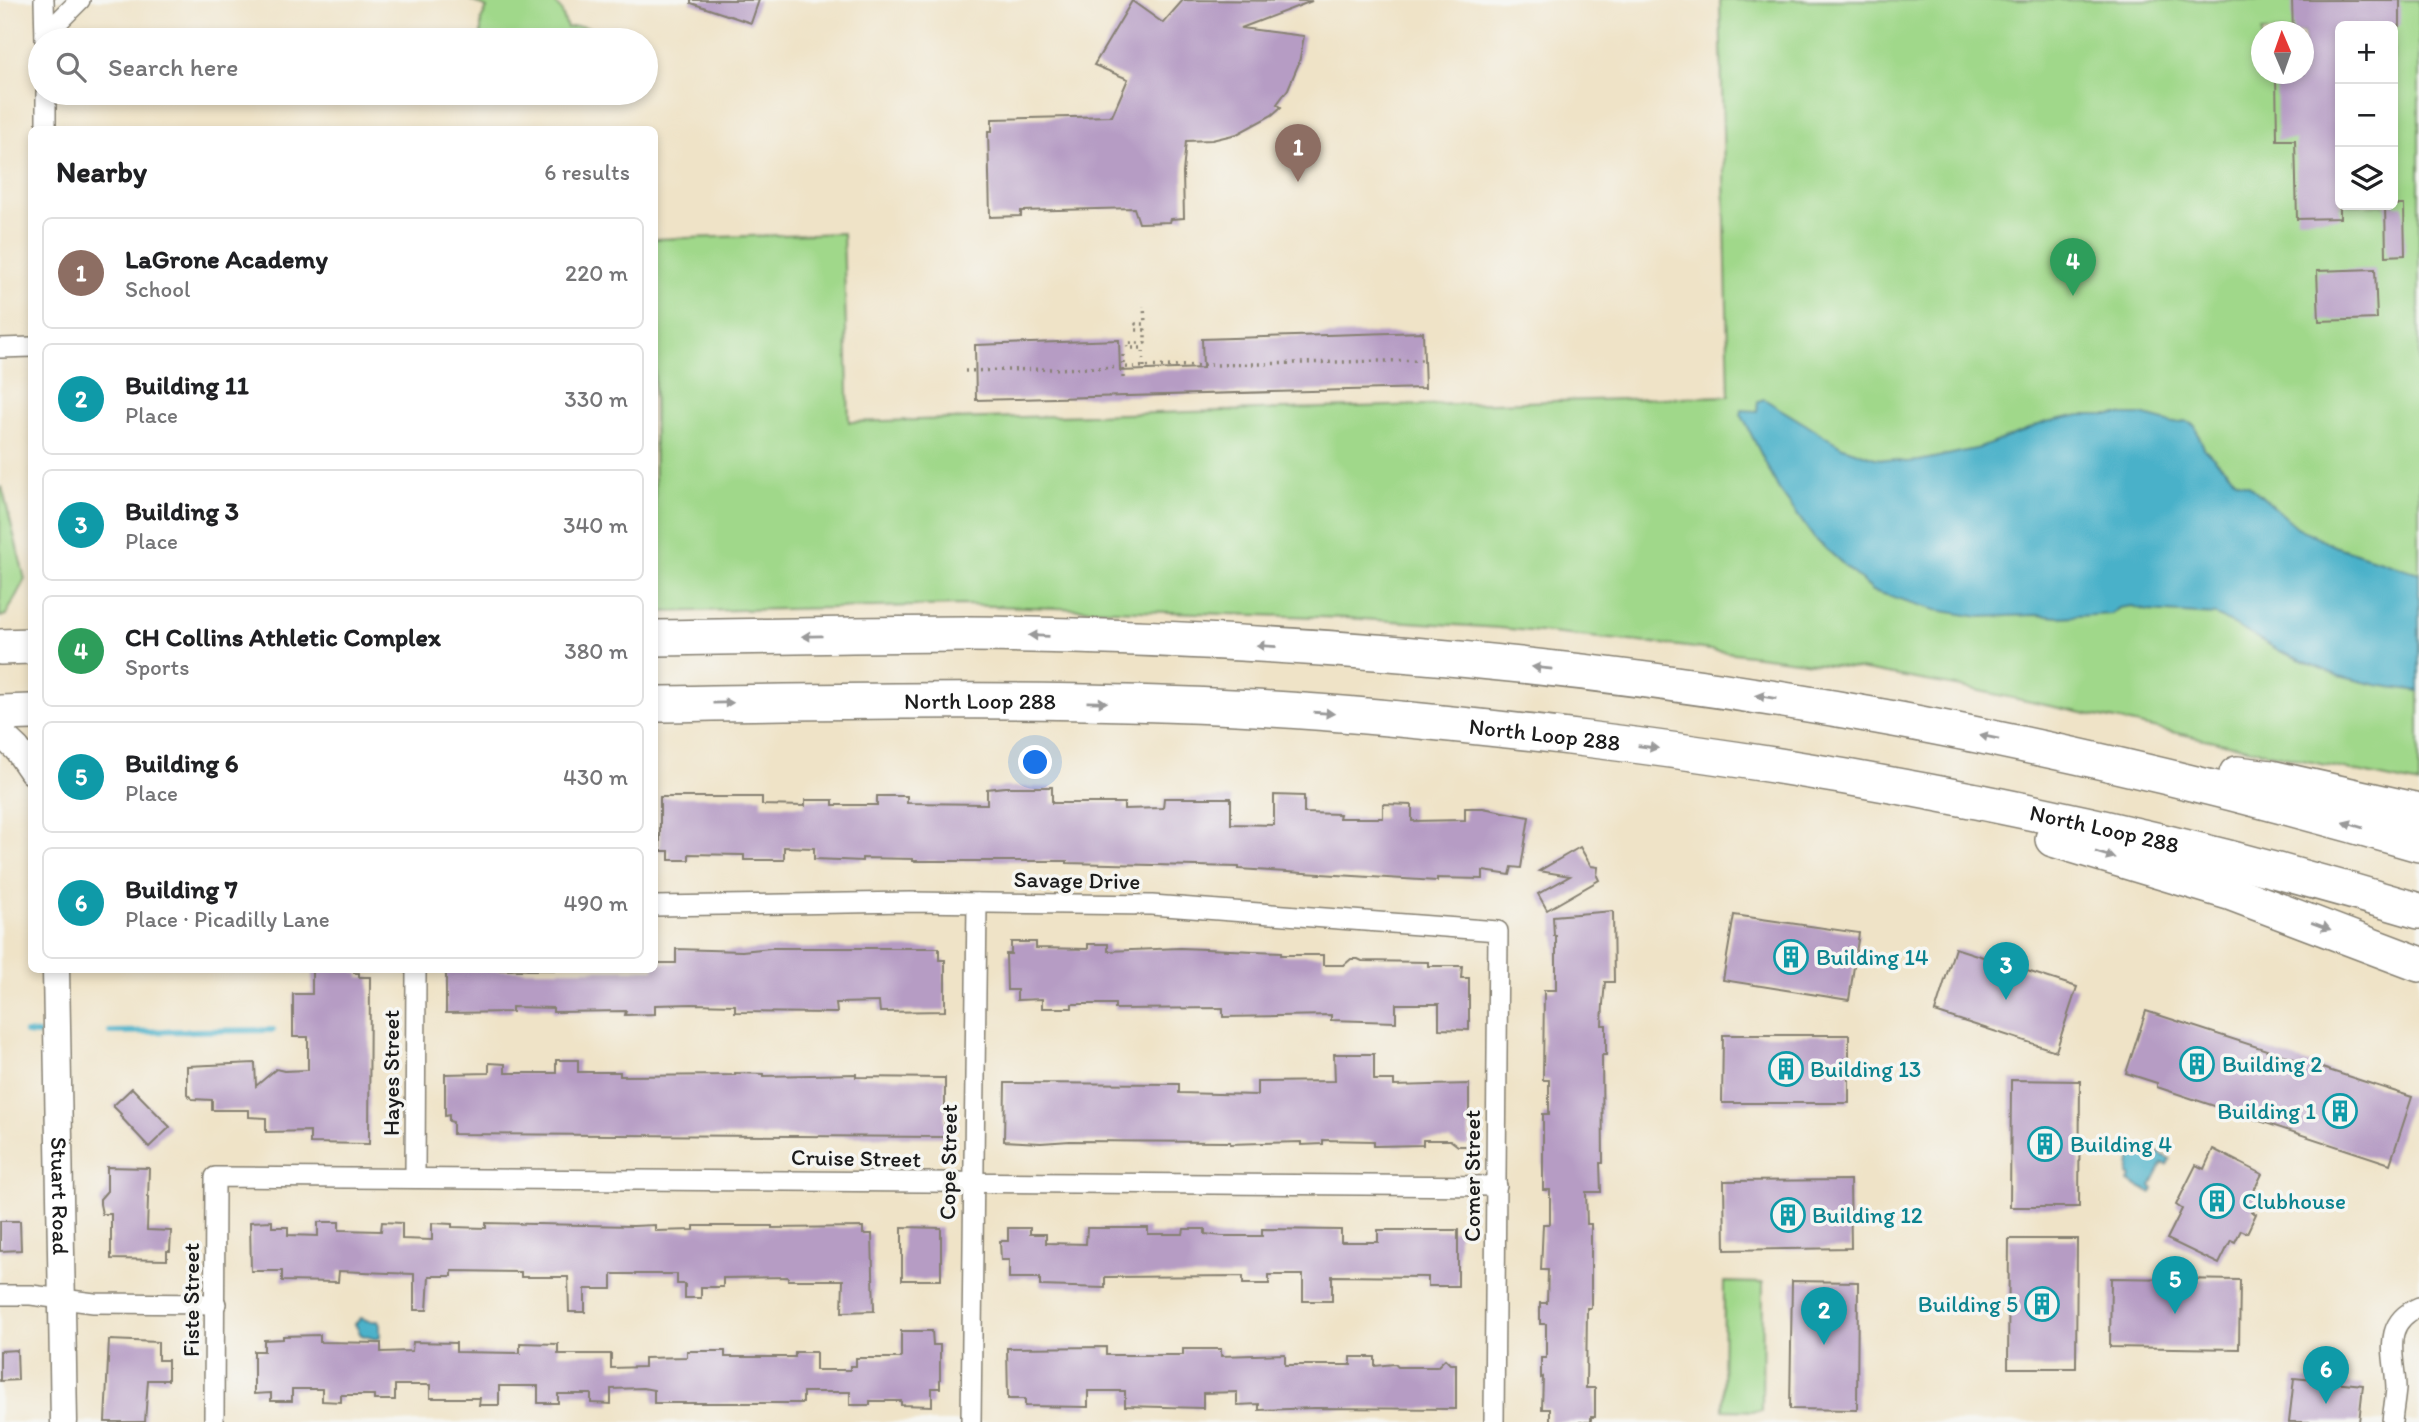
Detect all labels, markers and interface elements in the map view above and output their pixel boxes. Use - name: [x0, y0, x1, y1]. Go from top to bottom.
- north arrow: [2251, 21, 2314, 84]
- map controls: [2335, 21, 2398, 210]
- button: +: [2335, 21, 2398, 84]
- search box: [28, 28, 658, 105]
- icon: search: [52, 48, 90, 86]
- text: Search here: [108, 51, 238, 83]
- button: −: [2335, 84, 2398, 147]
- pin: 1: [1275, 124, 1321, 182]
- button: layers: [2335, 147, 2398, 210]
- text: Nearby: [56, 153, 147, 190]
- text: 6 results: [544, 158, 630, 186]
- pin: 4: [2050, 238, 2096, 296]
- text: LaGrone Academy: [125, 243, 328, 275]
- text: 1: [76, 259, 86, 287]
- text: 220 m: [565, 259, 628, 287]
- text: School: [125, 275, 190, 303]
- text: Building 11: [125, 369, 249, 401]
- text: 2: [75, 385, 87, 413]
- text: 330 m: [564, 385, 628, 413]
- text: Place: [125, 401, 178, 429]
- text: Building 3: [125, 495, 239, 527]
- text: 3: [75, 511, 87, 539]
- text: 340 m: [563, 511, 628, 539]
- text: Place: [125, 527, 178, 555]
- text: CH Collins Athletic Complex: [125, 621, 441, 653]
- one-way arrow: [800, 630, 822, 642]
- one-way arrow: [1028, 630, 1050, 642]
- text: 4: [74, 637, 88, 665]
- text: 380 m: [564, 637, 628, 665]
- one-way arrow: [1255, 640, 1277, 651]
- text: Sports: [125, 653, 189, 681]
- one-way arrow: [1531, 662, 1553, 673]
- street label: North Loop 288: [904, 687, 1056, 715]
- one-way arrow: [1754, 691, 1776, 702]
- one-way arrow: [712, 697, 734, 709]
- one-way arrow: [1086, 697, 1108, 708]
- one-way arrow: [1314, 708, 1336, 719]
- street label: North Loop 288: [1468, 712, 1622, 757]
- one-way arrow: [1978, 731, 2000, 742]
- one-way arrow: [1637, 742, 1659, 753]
- your location: [1018, 745, 1052, 779]
- text: Building 6: [125, 747, 238, 779]
- text: 5: [75, 763, 87, 791]
- text: 430 m: [563, 763, 628, 791]
- text: Place: [125, 779, 178, 807]
- street label: North Loop 288: [2027, 798, 2182, 859]
- one-way arrow: [2343, 819, 2364, 829]
- one-way arrow: [2095, 850, 2116, 860]
- street label: Savage Drive: [1013, 865, 1141, 895]
- text: Building 7: [125, 873, 238, 905]
- text: 6: [75, 889, 87, 917]
- text: 490 m: [563, 889, 628, 917]
- text: Place · Picadilly Lane: [125, 905, 330, 933]
- one-way arrow: [2310, 920, 2331, 931]
- building icon: Building 14: [1772, 938, 1810, 976]
- pin: 3: [1983, 942, 2029, 1000]
- place label: Building 14: [1816, 943, 1929, 971]
- street label: Hayes Street: [377, 1010, 405, 1136]
- building icon: Building 2: [2178, 1045, 2216, 1083]
- building icon: Building 13: [1767, 1050, 1805, 1088]
- place label: Building 2: [2222, 1050, 2322, 1078]
- place label: Building 13: [1810, 1055, 1921, 1083]
- building icon: Building 1: [2321, 1092, 2359, 1130]
- place label: Building 1: [2217, 1097, 2316, 1125]
- street label: Cope Street: [933, 1104, 963, 1220]
- street label: Comer Street: [1458, 1110, 1486, 1242]
- building icon: Building 4: [2026, 1125, 2064, 1163]
- place label: Building 4: [2070, 1130, 2172, 1158]
- street label: Stuart Road: [45, 1136, 75, 1256]
- street label: Cruise Street: [791, 1143, 922, 1173]
- building icon: Clubhouse: [2198, 1182, 2236, 1220]
- place label: Clubhouse: [2242, 1187, 2346, 1215]
- building icon: Building 12: [1769, 1196, 1807, 1234]
- place label: Building 12: [1812, 1201, 1923, 1229]
- street label: Fiste Street: [177, 1243, 205, 1357]
- pin: 5: [2152, 1256, 2198, 1314]
- building icon: Building 5: [2023, 1285, 2061, 1323]
- pin: 2: [1801, 1287, 1847, 1345]
- place label: Building 5: [1918, 1290, 2018, 1318]
- pin: 6: [2303, 1346, 2349, 1404]

